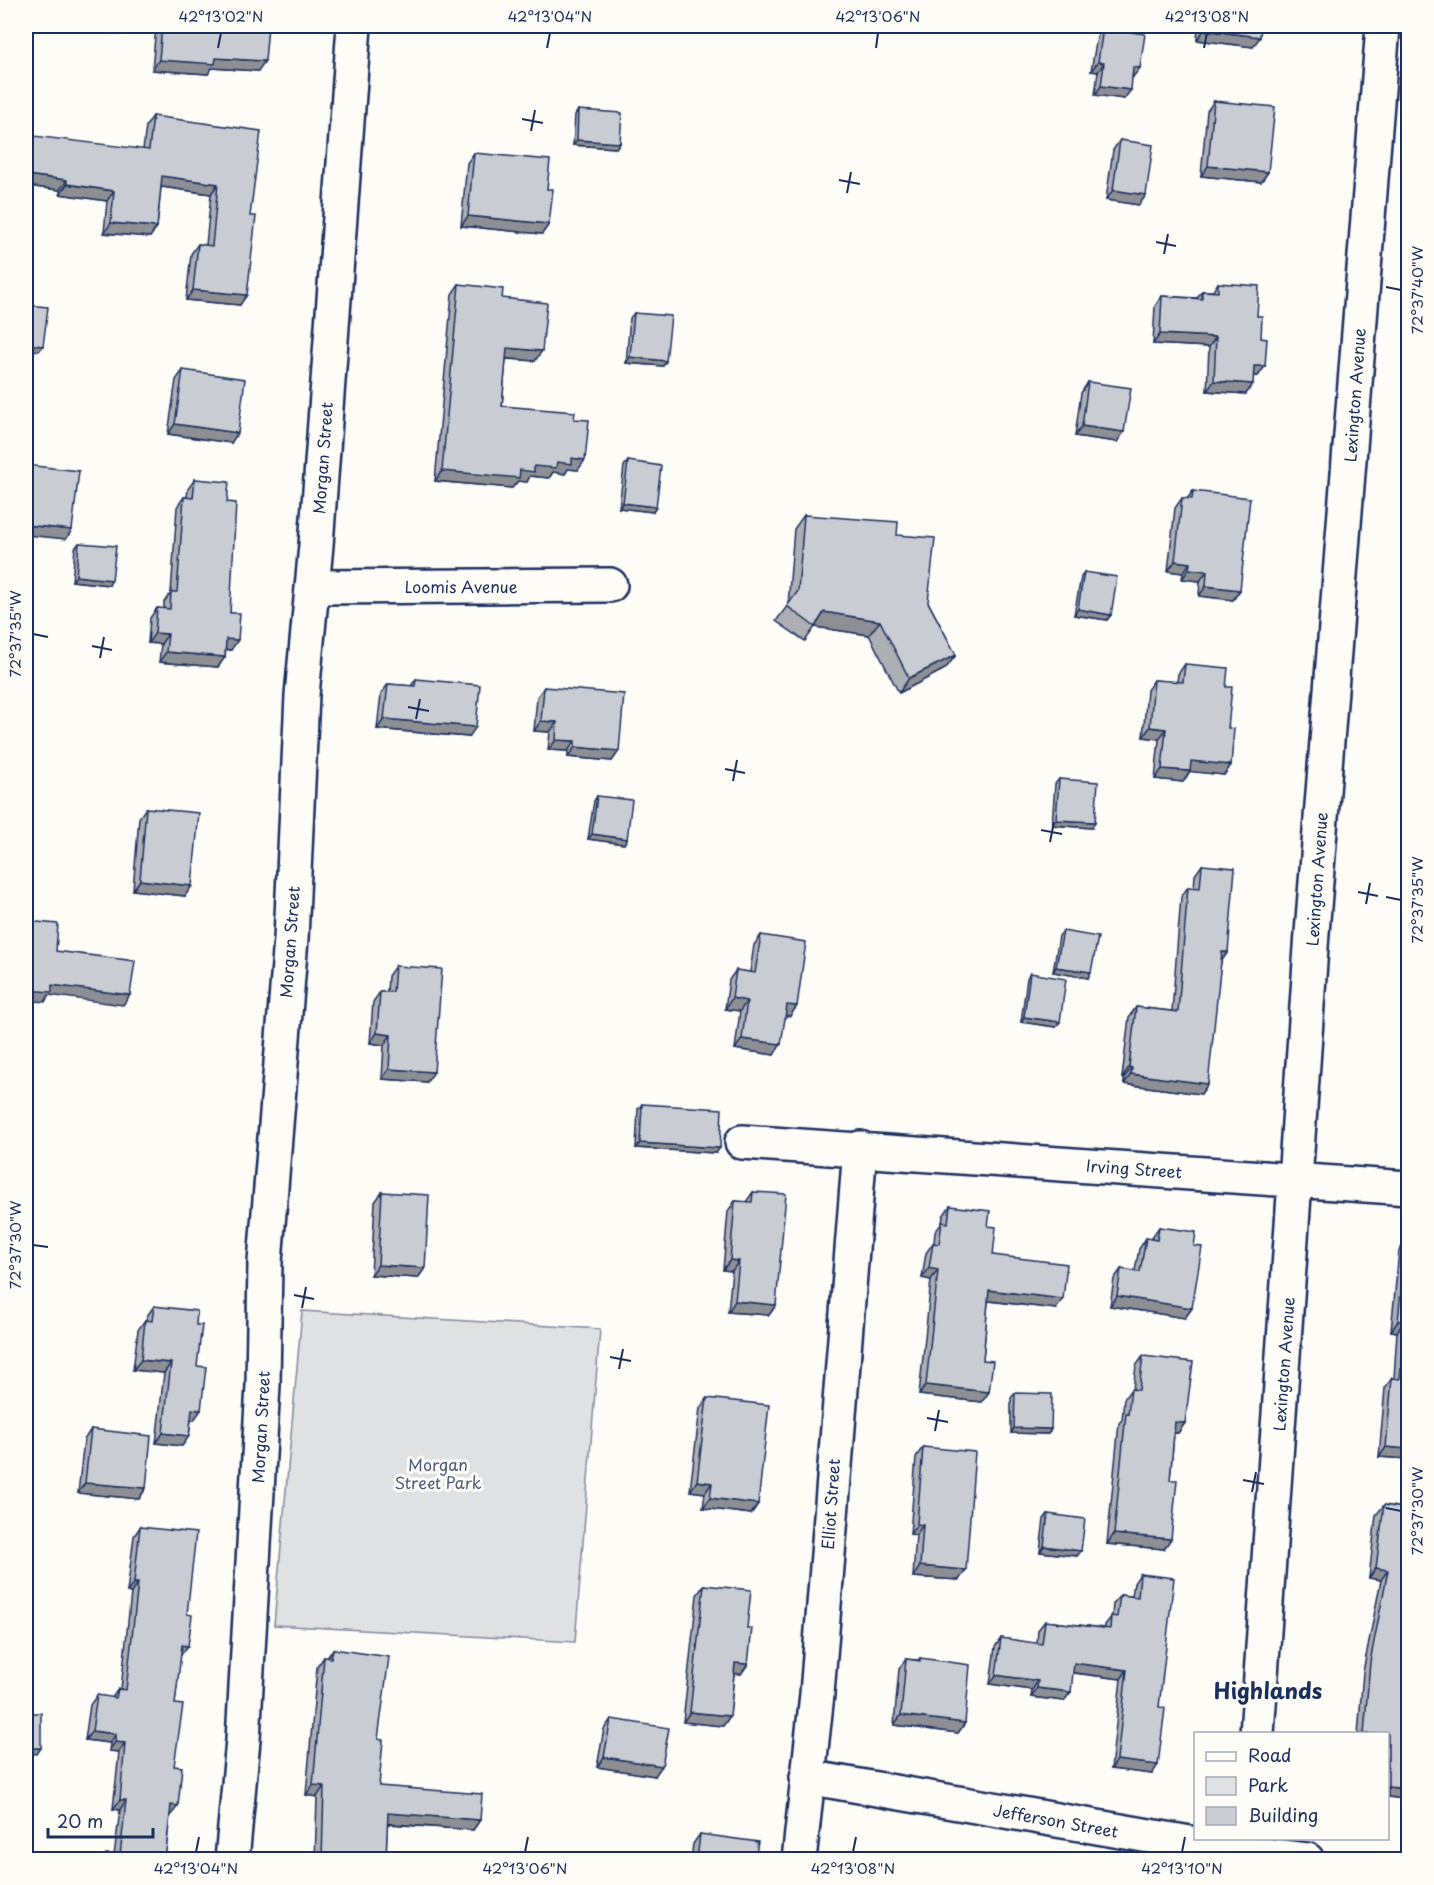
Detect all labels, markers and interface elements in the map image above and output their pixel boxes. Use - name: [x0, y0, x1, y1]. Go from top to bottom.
- text: 42°13'02"N: [179, 4, 263, 27]
- text: 42°13'04"N: [508, 4, 592, 27]
- text: 42°13'06"N: [835, 4, 921, 27]
- text: 42°13'08"N: [1165, 4, 1249, 27]
- text: 72°37'40"W: [1405, 245, 1428, 334]
- street label: Lexington Avenue: [1337, 327, 1371, 463]
- street label: Morgan Street: [306, 401, 338, 515]
- street label: Loomis Avenue: [405, 574, 518, 598]
- text: 72°37'35"W: [3, 590, 26, 678]
- street label: Lexington Avenue: [1299, 811, 1333, 947]
- text: 72°37'35"W: [1405, 856, 1428, 944]
- street label: Morgan Street: [273, 885, 305, 999]
- street label: Irving Street: [1085, 1153, 1183, 1183]
- text: 72°37'30"W: [3, 1200, 26, 1289]
- street label: Lexington Avenue: [1266, 1296, 1300, 1432]
- street label: Morgan Street: [245, 1370, 275, 1484]
- park label: Morgan Street Park: [394, 1452, 482, 1494]
- street label: Elliot Street: [815, 1457, 845, 1550]
- text: 72°37'30"W: [1405, 1466, 1428, 1555]
- district label: Highlands: [1214, 1673, 1322, 1706]
- legend: [1194, 1732, 1389, 1840]
- text: Road: [1248, 1741, 1292, 1768]
- text: Park: [1248, 1771, 1288, 1798]
- street label: Jefferson Street: [992, 1797, 1121, 1843]
- scale bar: [48, 1801, 153, 1839]
- text: Building: [1248, 1801, 1318, 1828]
- text: 20 m: [57, 1807, 103, 1834]
- text: 42°13'04"N: [154, 1856, 238, 1879]
- text: 42°13'06"N: [482, 1856, 568, 1879]
- text: 42°13'08"N: [811, 1856, 895, 1879]
- text: 42°13'10"N: [1141, 1856, 1223, 1879]

